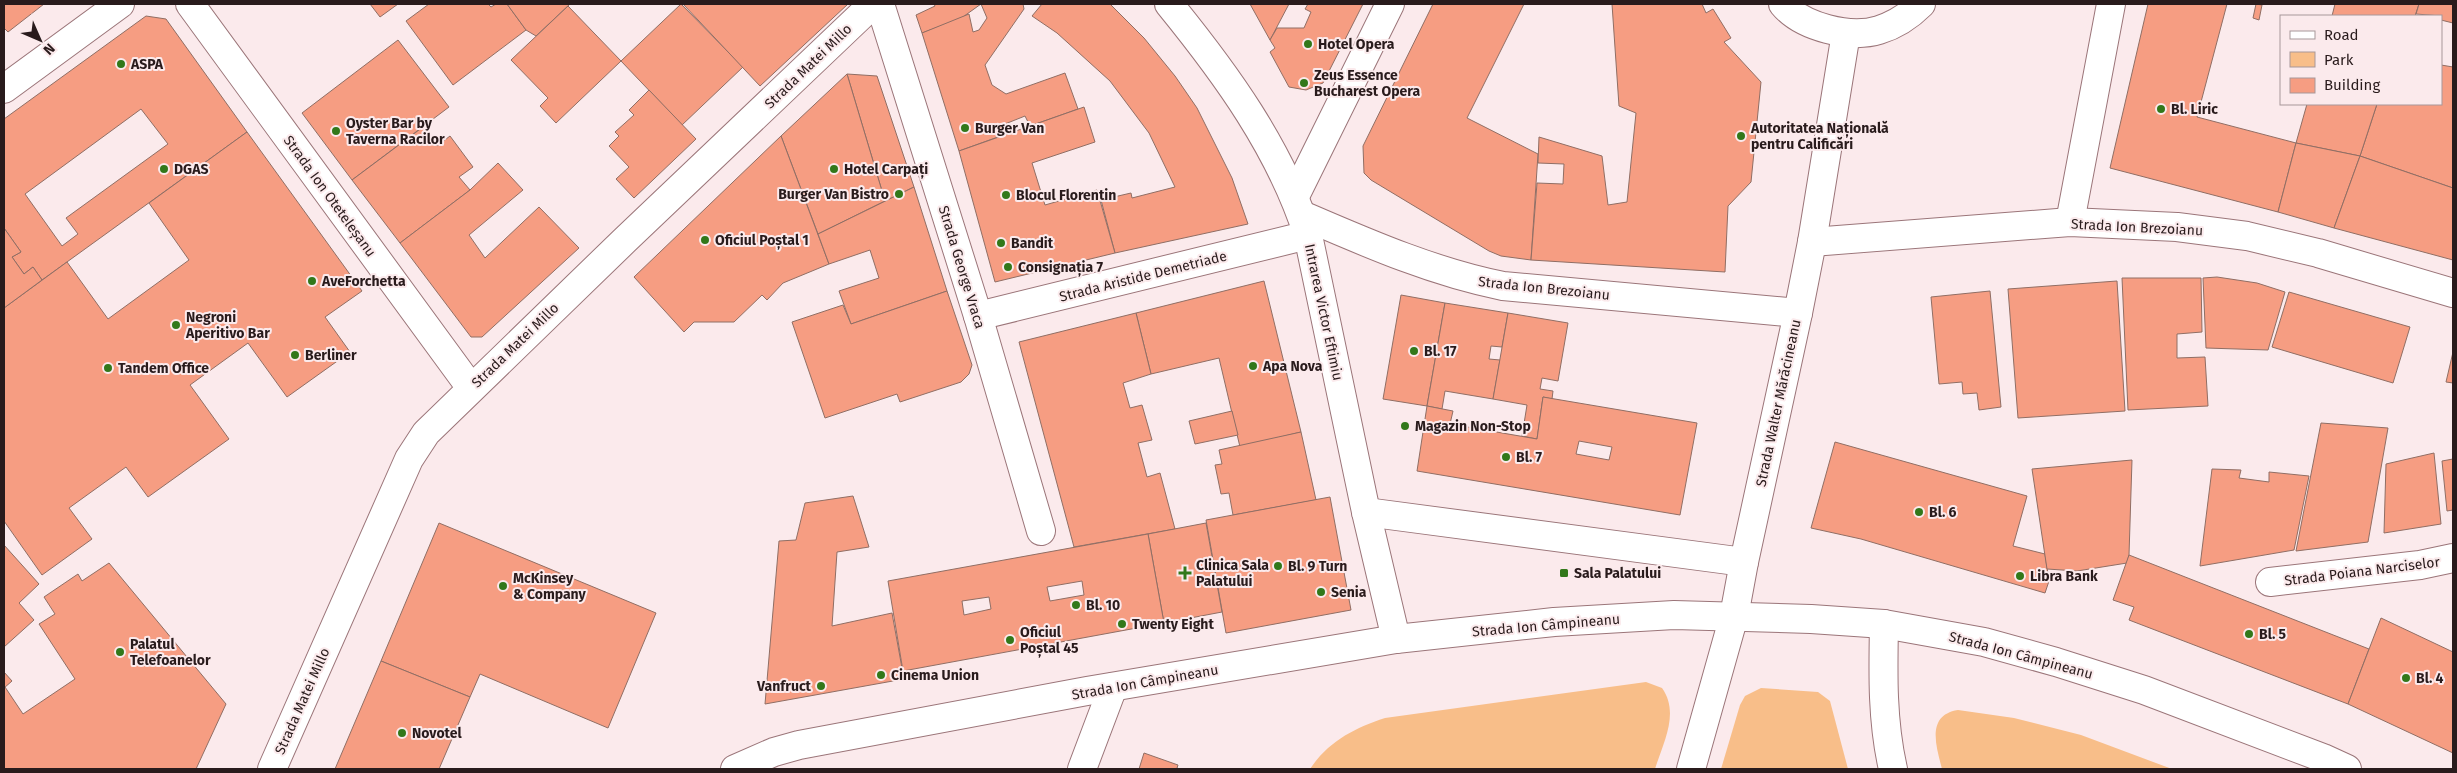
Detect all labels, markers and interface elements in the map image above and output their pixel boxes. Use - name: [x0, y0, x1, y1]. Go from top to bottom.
- north arrow: [15, 15, 65, 65]
- legend: [2280, 15, 2442, 105]
- street label: Strada Matei Millo: [761, 20, 856, 112]
- text: Road: [2324, 26, 2359, 44]
- place label: Hotel Opera: [1318, 36, 1395, 53]
- marker: Hotel Opera: [1302, 38, 1314, 50]
- text: N: [40, 40, 58, 58]
- text: Park: [2324, 51, 2354, 69]
- place label: ASPA: [130, 56, 164, 73]
- marker: ASPA: [115, 58, 127, 70]
- place label: Zeus Essence Bucharest Opera: [1314, 67, 1420, 100]
- text: Building: [2324, 76, 2380, 94]
- marker: Zeus Essence Bucharest Opera: [1298, 77, 1310, 89]
- place label: Bl. Liric: [2171, 101, 2218, 118]
- marker: Bl. Liric: [2155, 103, 2167, 115]
- place label: Oyster Bar by Taverna Racilor: [346, 115, 445, 148]
- place label: Burger Van: [975, 120, 1044, 137]
- place label: Autoritatea Națională pentru Calificări: [1750, 120, 1889, 153]
- marker: Burger Van: [959, 122, 971, 134]
- marker: Oyster Bar by Taverna Racilor: [330, 125, 342, 137]
- marker: Autoritatea Națională pentru Calificări: [1735, 130, 1747, 142]
- street label: Strada Ion Oteteleșanu: [279, 132, 379, 261]
- place label: DGAS: [174, 161, 208, 178]
- place label: Hotel Carpați: [844, 161, 928, 179]
- marker: DGAS: [158, 163, 170, 175]
- marker: Hotel Carpați: [828, 163, 840, 175]
- place label: Burger Van Bistro: [778, 186, 889, 203]
- place label: Blocul Florentin: [1016, 187, 1116, 204]
- marker: Burger Van Bistro: [893, 188, 905, 200]
- marker: Blocul Florentin: [1000, 189, 1012, 201]
- street label: Strada George Vraca: [935, 204, 988, 331]
- street label: Strada Ion Brezoianu: [2070, 216, 2203, 239]
- place label: Oficiul Poștal 1: [715, 232, 809, 250]
- marker: Oficiul Poștal 1: [699, 234, 711, 246]
- place label: Bandit: [1011, 235, 1054, 252]
- marker: Bandit: [995, 237, 1007, 249]
- street label: Intrarea Victor Eftimiu: [1301, 242, 1346, 382]
- street label: Strada Aristide Demetriade: [1058, 247, 1229, 306]
- place label: Consignația 7: [1018, 259, 1104, 277]
- marker: Consignația 7: [1002, 261, 1014, 273]
- place label: AveForchetta: [321, 273, 406, 290]
- street label: Strada Ion Brezoianu: [1477, 273, 1611, 304]
- marker: AveForchetta: [306, 275, 318, 287]
- street label: Strada Matei Millo: [468, 299, 563, 391]
- place label: Negroni Aperitivo Bar: [185, 309, 270, 342]
- street label: Strada Walter Mărăcineanu: [1752, 318, 1805, 488]
- marker: Negroni Aperitivo Bar: [170, 319, 182, 331]
- place label: Bl. 17: [1424, 343, 1457, 360]
- marker: Bl. 17: [1408, 345, 1420, 357]
- place label: Berliner: [305, 347, 357, 364]
- marker: Berliner: [289, 349, 301, 361]
- place label: Apa Nova: [1262, 358, 1323, 375]
- place label: Tandem Office: [118, 360, 209, 377]
- marker: Apa Nova: [1247, 360, 1259, 372]
- marker: Tandem Office: [102, 362, 114, 374]
- place label: Magazin Non-Stop: [1415, 418, 1531, 435]
- marker: Magazin Non-Stop: [1399, 420, 1411, 432]
- place label: Bl. 7: [1516, 449, 1543, 466]
- marker: Bl. 7: [1500, 451, 1512, 463]
- place label: Bl. 6: [1929, 504, 1957, 521]
- marker: Bl. 6: [1913, 506, 1925, 518]
- street label: Strada Poiana Narciselor: [2283, 553, 2441, 589]
- place label: Clinica Sala Palatului: [1196, 557, 1269, 590]
- place label: Bl. 9 Turn: [1288, 558, 1347, 575]
- marker: Bl. 9 Turn: [1272, 560, 1284, 572]
- place label: Sala Palatului: [1574, 565, 1661, 582]
- marker: Clinica Sala Palatului: [1178, 566, 1192, 580]
- marker: Sala Palatului: [1558, 567, 1570, 579]
- place label: Libra Bank: [2030, 568, 2098, 585]
- place label: McKinsey & Company: [513, 570, 587, 603]
- marker: Libra Bank: [2014, 570, 2026, 582]
- marker: McKinsey & Company: [497, 580, 509, 592]
- place label: Senia: [1331, 584, 1367, 601]
- marker: Senia: [1315, 586, 1327, 598]
- place label: Bl. 10: [1086, 597, 1120, 614]
- marker: Bl. 10: [1070, 599, 1082, 611]
- street label: Strada Ion Câmpineanu: [1471, 611, 1621, 640]
- place label: Twenty Eight: [1132, 616, 1214, 633]
- marker: Twenty Eight: [1116, 618, 1128, 630]
- place label: Oficiul Poștal 45: [1020, 624, 1079, 658]
- place label: Bl. 5: [2259, 626, 2287, 643]
- street label: Strada Ion Câmpineanu: [1947, 628, 2095, 683]
- marker: Bl. 5: [2243, 628, 2255, 640]
- marker: Oficiul Poștal 45: [1004, 634, 1016, 646]
- place label: Palatul Telefoanelor: [130, 636, 211, 669]
- street label: Strada Matei Millo: [271, 645, 334, 757]
- marker: Palatul Telefoanelor: [114, 646, 126, 658]
- street label: Strada Ion Câmpineanu: [1071, 661, 1220, 704]
- place label: Cinema Union: [891, 667, 979, 684]
- marker: Cinema Union: [875, 669, 887, 681]
- place label: Bl. 4: [2416, 670, 2444, 687]
- marker: Bl. 4: [2400, 672, 2412, 684]
- place label: Vanfruct: [756, 678, 812, 695]
- marker: Vanfruct: [815, 680, 827, 692]
- place label: Novotel: [412, 725, 462, 742]
- marker: Novotel: [396, 727, 408, 739]

